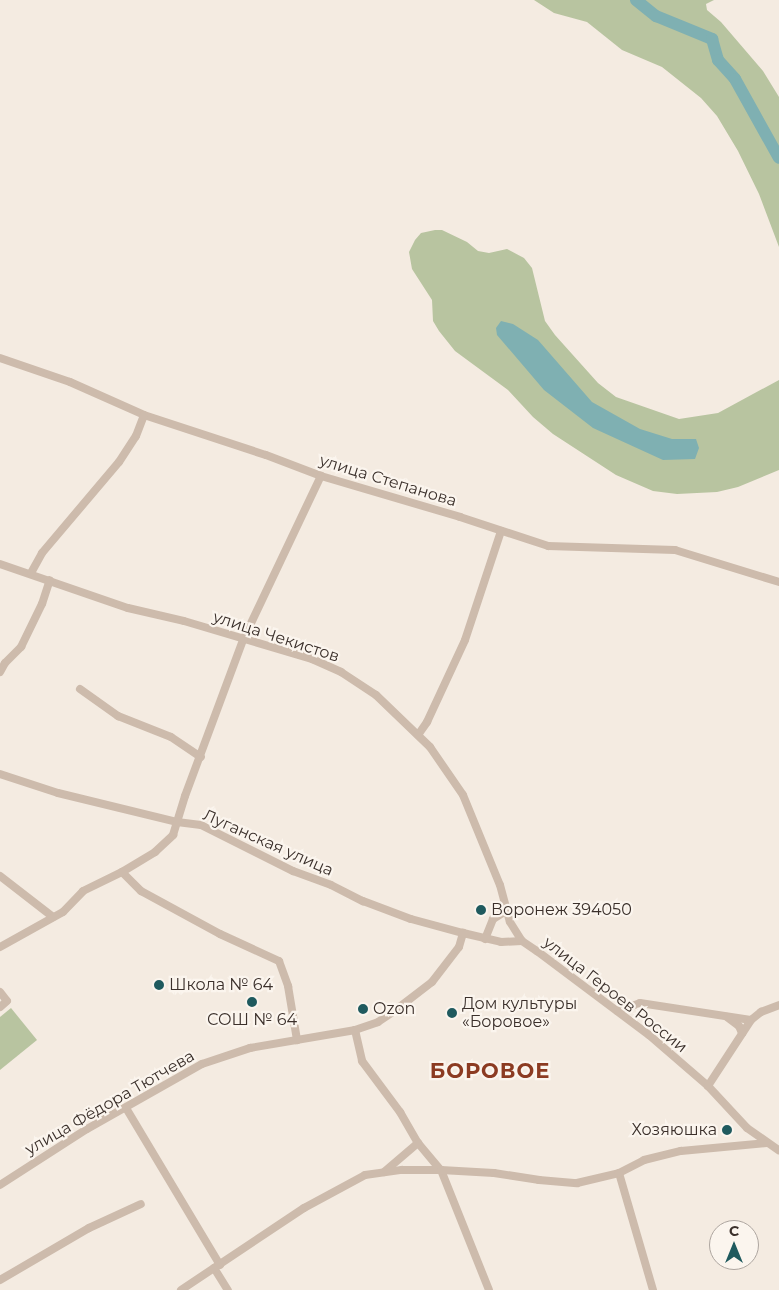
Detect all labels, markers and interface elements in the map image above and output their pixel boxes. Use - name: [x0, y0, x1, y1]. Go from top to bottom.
- street label: улица Степанова: [317, 451, 459, 511]
- street label: улица Чекистов: [210, 608, 342, 666]
- street label: Луганская улица: [200, 806, 336, 880]
- place label: Воронеж 394050: [491, 900, 632, 920]
- marker: Воронеж 394050: [475, 904, 487, 916]
- street label: улица Героев России: [539, 933, 691, 1057]
- place label: Школа № 64: [169, 975, 273, 995]
- marker: Школа № 64: [153, 979, 165, 991]
- place label: Дом культуры «Боровое»: [462, 994, 577, 1032]
- marker: СОШ № 64: [246, 996, 258, 1008]
- place label: Ozon: [373, 999, 415, 1019]
- marker: Ozon: [357, 1003, 369, 1015]
- marker: Дом культуры «Боровое»: [446, 1007, 458, 1019]
- place label: СОШ № 64: [207, 1010, 297, 1030]
- street label: улица Фёдора Тютчева: [22, 1047, 198, 1159]
- district label: БОРОВОЕ: [429, 1058, 551, 1084]
- place label: Хозяюшка: [632, 1120, 717, 1140]
- marker: Хозяюшка: [721, 1124, 733, 1136]
- north arrow: [709, 1220, 759, 1270]
- text: С: [729, 1222, 739, 1240]

